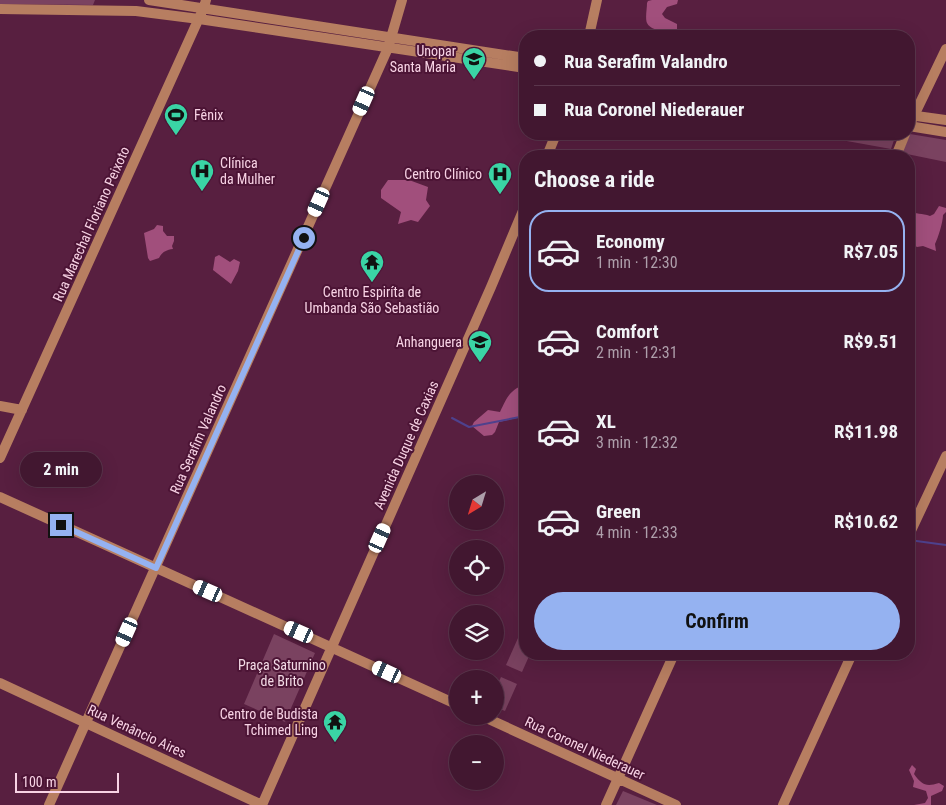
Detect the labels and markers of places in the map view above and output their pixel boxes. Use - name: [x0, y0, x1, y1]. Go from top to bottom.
- place label: Unopar Santa Maria: [390, 43, 456, 75]
- school or university icon: Unopar Santa Maria: [461, 46, 487, 80]
- sports icon: Fênix: [163, 102, 189, 136]
- place label: Fênix: [194, 107, 223, 123]
- place label: Clínica da Mulher: [220, 155, 275, 187]
- hospital icon: Clínica da Mulher: [189, 158, 215, 192]
- hospital icon: Centro Clínico: [487, 161, 513, 195]
- place label: Centro Clínico: [404, 166, 482, 182]
- temple icon: Centro Espiríta de Umbanda São Sebastião: [359, 249, 385, 283]
- place label: Centro Espiríta de Umbanda São Sebastião: [305, 284, 439, 316]
- school or university icon: Anhanguera: [467, 329, 493, 363]
- place label: Anhanguera: [396, 334, 462, 350]
- place label: Centro de Budista Tchimed Ling: [220, 706, 318, 738]
- temple icon: Centro de Budista Tchimed Ling: [322, 709, 348, 743]

